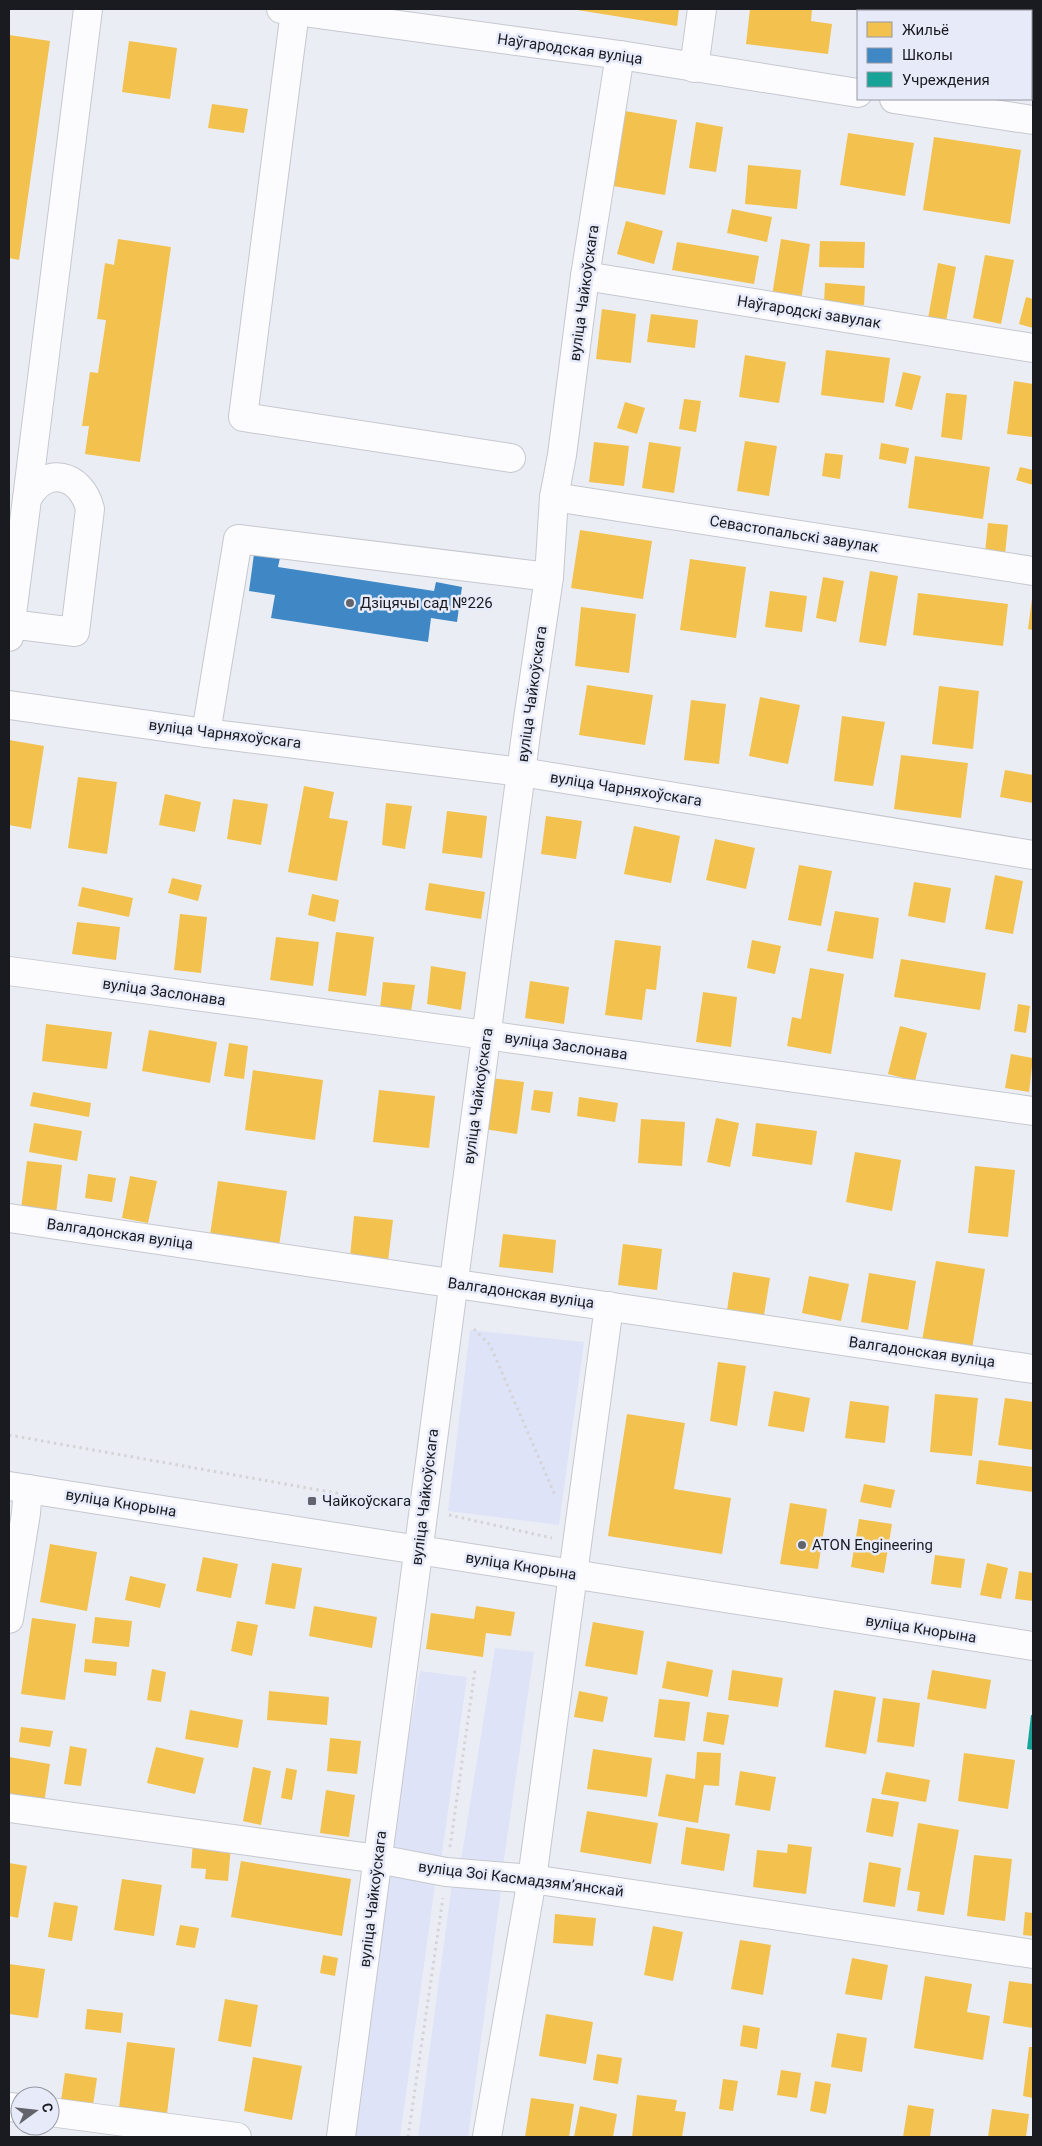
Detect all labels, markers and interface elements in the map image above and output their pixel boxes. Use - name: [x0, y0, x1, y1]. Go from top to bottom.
- legend: [857, 10, 1032, 100]
- text: Жильё: [902, 21, 949, 39]
- street label: Наўгародская вуліца: [496, 30, 644, 68]
- text: Школы: [902, 46, 953, 64]
- text: Учреждения: [902, 71, 990, 89]
- street label: вуліца Чайкоўскага: [566, 224, 602, 362]
- street label: Наўгародскі завулак: [736, 292, 882, 332]
- street label: Севастопальскі завулак: [708, 512, 880, 556]
- place label: Дзіцячы сад №226: [360, 594, 493, 612]
- marker: Дзіцячы сад №226: [344, 597, 356, 609]
- street label: вуліца Чайкоўскага: [514, 625, 550, 763]
- street label: вуліца Чарняхоўскага: [148, 716, 302, 752]
- street label: вуліца Чарняхоўскага: [549, 768, 703, 810]
- street label: вуліца Заслонава: [101, 974, 227, 1010]
- street label: вуліца Чайкоўскага: [460, 1027, 496, 1165]
- street label: вуліца Заслонава: [503, 1028, 629, 1064]
- street label: Валгадонская вуліца: [46, 1215, 194, 1253]
- street label: Валгадонская вуліца: [447, 1274, 595, 1312]
- street label: Валгадонская вуліца: [848, 1333, 996, 1371]
- street label: вуліца Чайкоўскага: [408, 1428, 442, 1566]
- street label: вуліца Кнорына: [64, 1485, 178, 1521]
- place label: Чайкоўскага: [322, 1492, 411, 1510]
- marker: Чайкоўскага: [306, 1495, 318, 1507]
- place label: ATON Engineering: [812, 1536, 933, 1554]
- marker: ATON Engineering: [796, 1539, 808, 1551]
- street label: вуліца Кнорына: [464, 1548, 578, 1584]
- street label: вуліца Кнорына: [864, 1611, 978, 1647]
- street label: вуліца Чайкоўскага: [356, 1830, 390, 1968]
- street label: вуліца Зоі Касмадзямʼянскай: [417, 1857, 625, 1901]
- north arrow: [10, 2086, 60, 2136]
- text: С: [39, 2101, 56, 2114]

